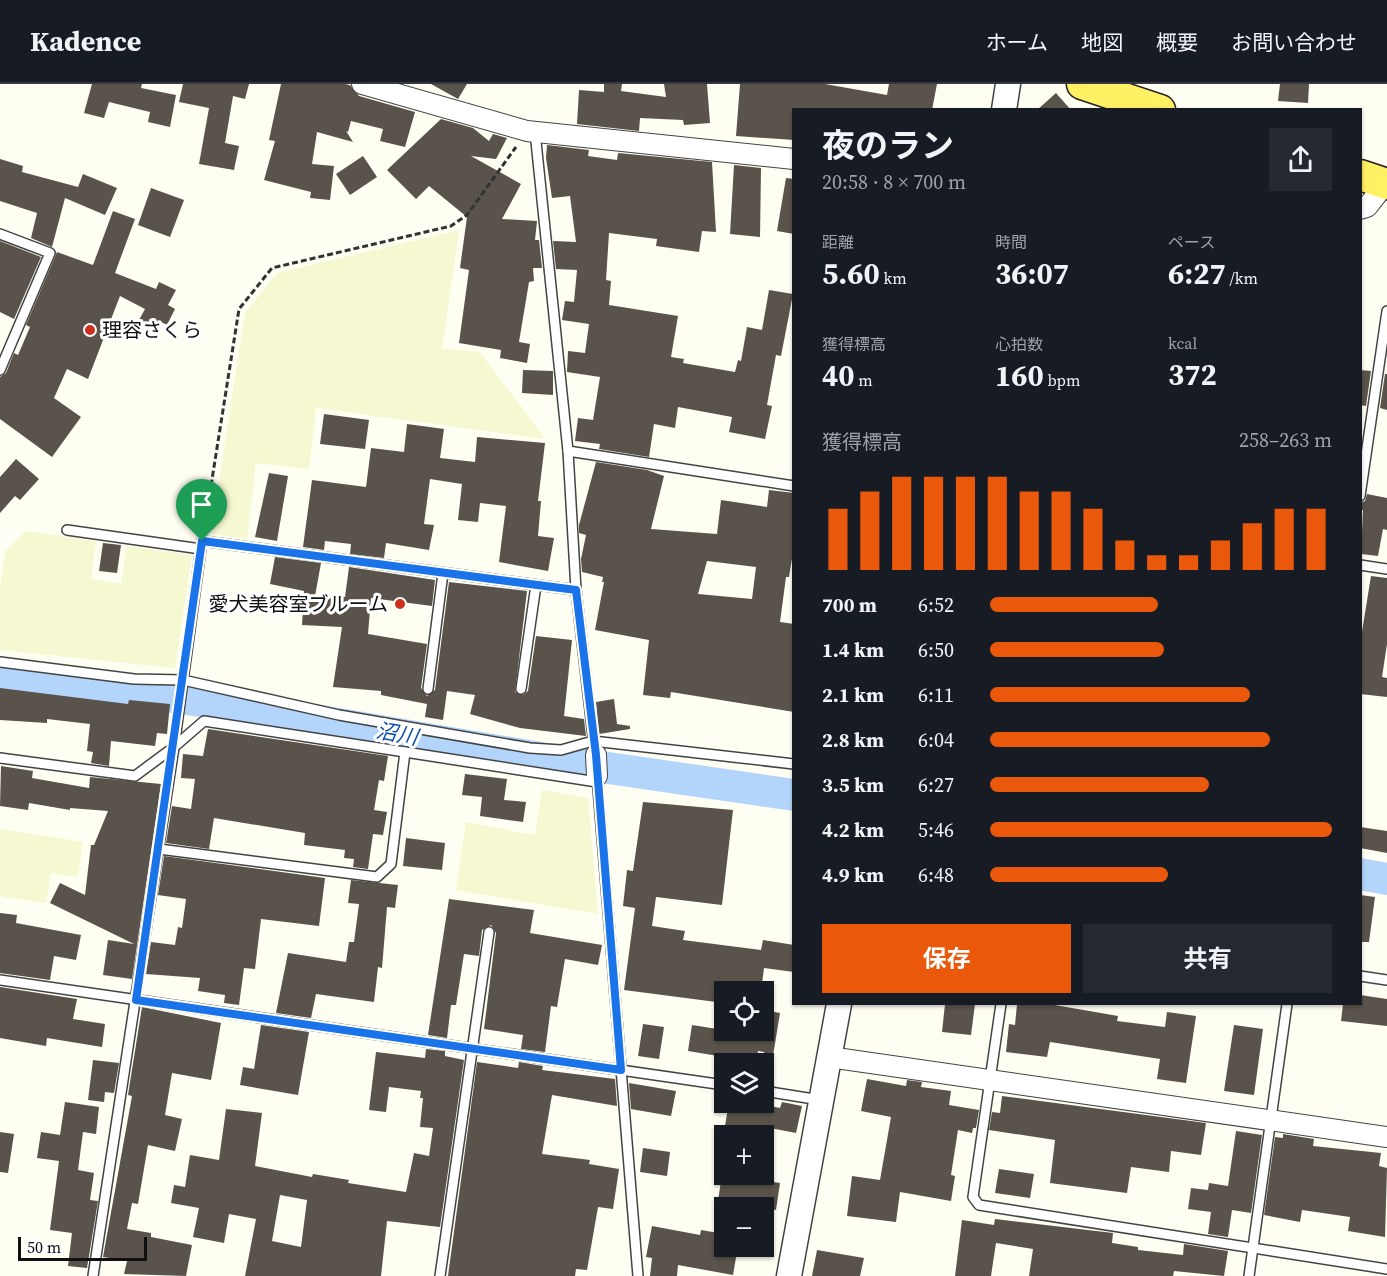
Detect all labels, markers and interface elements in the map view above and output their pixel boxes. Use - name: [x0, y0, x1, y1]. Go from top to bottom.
- text: Kadence: [30, 22, 141, 60]
- text: ホーム: [986, 28, 1048, 57]
- text: 地図: [1081, 28, 1123, 57]
- text: 概要: [1156, 28, 1198, 57]
- text: お問い合わせ: [1231, 28, 1357, 57]
- text: 夜のラン: [822, 123, 954, 168]
- button: share: [1269, 128, 1332, 191]
- text: 20:58 · 8 × 700 m: [822, 168, 966, 196]
- text: 距離: [822, 231, 854, 253]
- text: 時間: [995, 231, 1027, 253]
- text: ペース: [1168, 231, 1215, 253]
- text: 5.60: [822, 253, 880, 294]
- text: 36:07: [995, 253, 1069, 294]
- text: 6:27: [1168, 253, 1226, 294]
- text: km: [880, 267, 907, 289]
- text: /km: [1226, 267, 1258, 289]
- place label: 理容さくら: [102, 316, 202, 344]
- marker: 理容さくら: [83, 323, 97, 337]
- text: kcal: [1168, 332, 1197, 354]
- text: 獲得標高: [822, 333, 886, 355]
- text: 心拍数: [995, 333, 1043, 355]
- text: 372: [1168, 354, 1217, 395]
- text: 40: [822, 355, 855, 396]
- text: 160: [995, 355, 1044, 396]
- text: m: [855, 369, 873, 391]
- text: bpm: [1044, 369, 1080, 391]
- text: 258–263 m: [1239, 426, 1332, 454]
- text: 獲得標高: [822, 428, 902, 456]
- pin: [176, 479, 227, 541]
- icon: arrive: [185, 488, 218, 521]
- place label: 愛犬美容室ブルーム: [209, 590, 388, 618]
- text: 700 m: [822, 591, 877, 619]
- text: 6:52: [918, 591, 954, 619]
- marker: 愛犬美容室ブルーム: [393, 597, 407, 611]
- text: 1.4 km: [822, 636, 884, 664]
- text: 6:50: [918, 636, 954, 664]
- text: 2.1 km: [822, 681, 884, 709]
- text: 6:11: [918, 681, 954, 709]
- water label: 沼川: [374, 716, 422, 752]
- text: 2.8 km: [822, 726, 884, 754]
- text: 6:04: [918, 726, 954, 754]
- text: 3.5 km: [822, 771, 884, 799]
- text: 6:27: [918, 771, 954, 799]
- text: 4.2 km: [822, 816, 884, 844]
- text: 5:46: [918, 816, 954, 844]
- text: 4.9 km: [822, 861, 884, 889]
- text: 6:48: [918, 861, 954, 889]
- button: 保存: [822, 924, 1071, 993]
- button: 共有: [1083, 924, 1332, 993]
- map controls: [714, 981, 774, 1257]
- button: locate: [714, 981, 774, 1041]
- button: layers: [714, 1053, 774, 1113]
- button: +: [714, 1125, 774, 1185]
- button: −: [714, 1197, 774, 1257]
- scale bar: [18, 1234, 147, 1262]
- text: 50 m: [27, 1236, 61, 1258]

